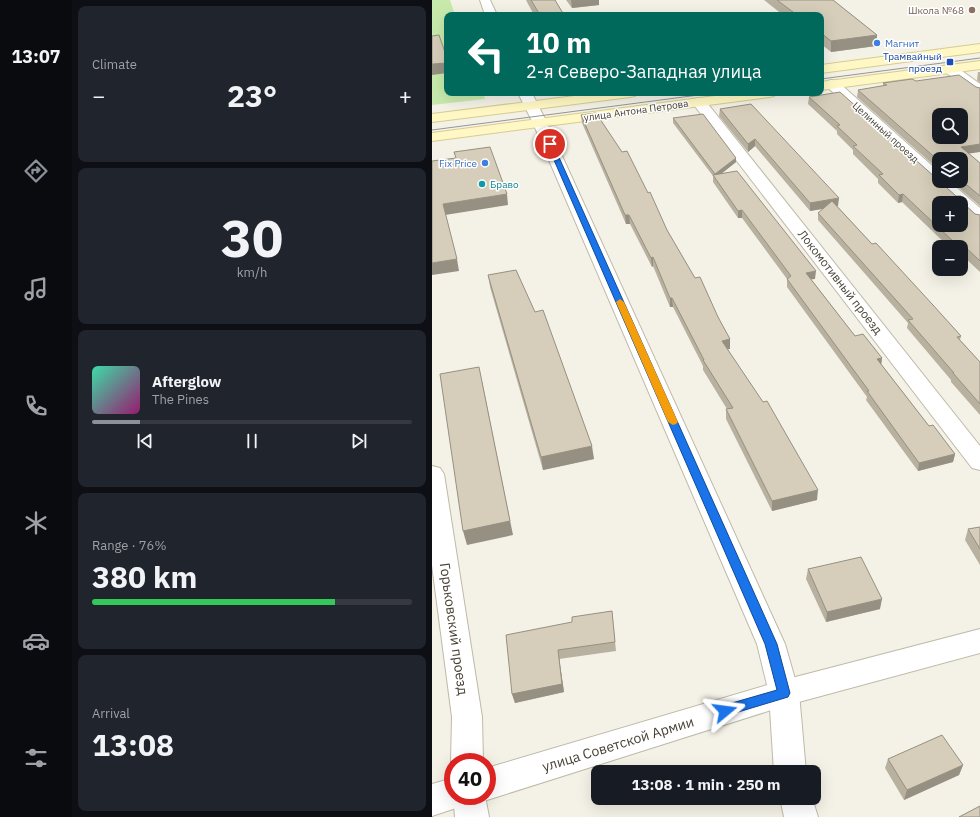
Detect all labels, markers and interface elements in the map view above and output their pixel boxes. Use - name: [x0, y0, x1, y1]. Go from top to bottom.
- place label: Школа №68: [908, 4, 964, 17]
- marker: Школа №68: [967, 5, 977, 15]
- text: 10 m: [526, 24, 591, 61]
- icon: left: [460, 28, 512, 80]
- place label: Магнит: [885, 37, 920, 50]
- marker: Магнит: [872, 38, 882, 48]
- text: 13:07: [11, 45, 61, 68]
- place label: Трамвайный проезд: [883, 50, 942, 75]
- text: Climate: [92, 56, 137, 73]
- marker: Трамвайный проезд: [945, 57, 955, 67]
- text: 2-я Северо-Западная улица: [526, 60, 762, 83]
- text: 23°: [227, 76, 277, 115]
- text: −: [92, 81, 105, 110]
- text: +: [399, 81, 412, 110]
- street label: улица Антона Петрова: [583, 97, 690, 124]
- street label: Целинный проезд: [850, 99, 922, 166]
- map controls: [932, 108, 968, 276]
- button: search: [932, 108, 968, 144]
- pin: [533, 127, 567, 161]
- icon: arrive: [539, 133, 561, 155]
- button: layers: [932, 152, 968, 188]
- icon: directions: [22, 157, 50, 185]
- place label: Fix Price: [439, 157, 477, 170]
- marker: Fix Price: [480, 158, 490, 168]
- place label: Браво: [490, 178, 519, 191]
- marker: Браво: [477, 179, 487, 189]
- button: +: [932, 196, 968, 232]
- text: 30: [221, 204, 283, 271]
- street label: Локомотивный проезд: [795, 227, 886, 337]
- button: −: [932, 240, 968, 276]
- text: km/h: [237, 264, 267, 281]
- icon: music: [22, 275, 50, 303]
- text: Afterglow: [152, 372, 221, 391]
- text: The Pines: [152, 391, 209, 408]
- icon: phone: [22, 392, 50, 420]
- icon: previous: [134, 430, 156, 452]
- icon: pause: [241, 430, 263, 452]
- icon: next: [348, 430, 370, 452]
- icon: climate: [22, 509, 50, 537]
- text: Range · 76%: [92, 537, 166, 554]
- text: 380 km: [92, 557, 197, 596]
- street label: Горьковский проезд: [436, 562, 472, 696]
- icon: car: [22, 627, 50, 655]
- position arrow: [704, 690, 746, 732]
- text: Arrival: [92, 705, 130, 722]
- street label: улица Советской Армии: [540, 712, 696, 776]
- text: 13:08: [92, 725, 174, 764]
- icon: filters: [22, 744, 50, 772]
- speed limit sign: 40: [444, 753, 496, 805]
- text: 13:08 · 1 min · 250 m: [632, 775, 780, 794]

